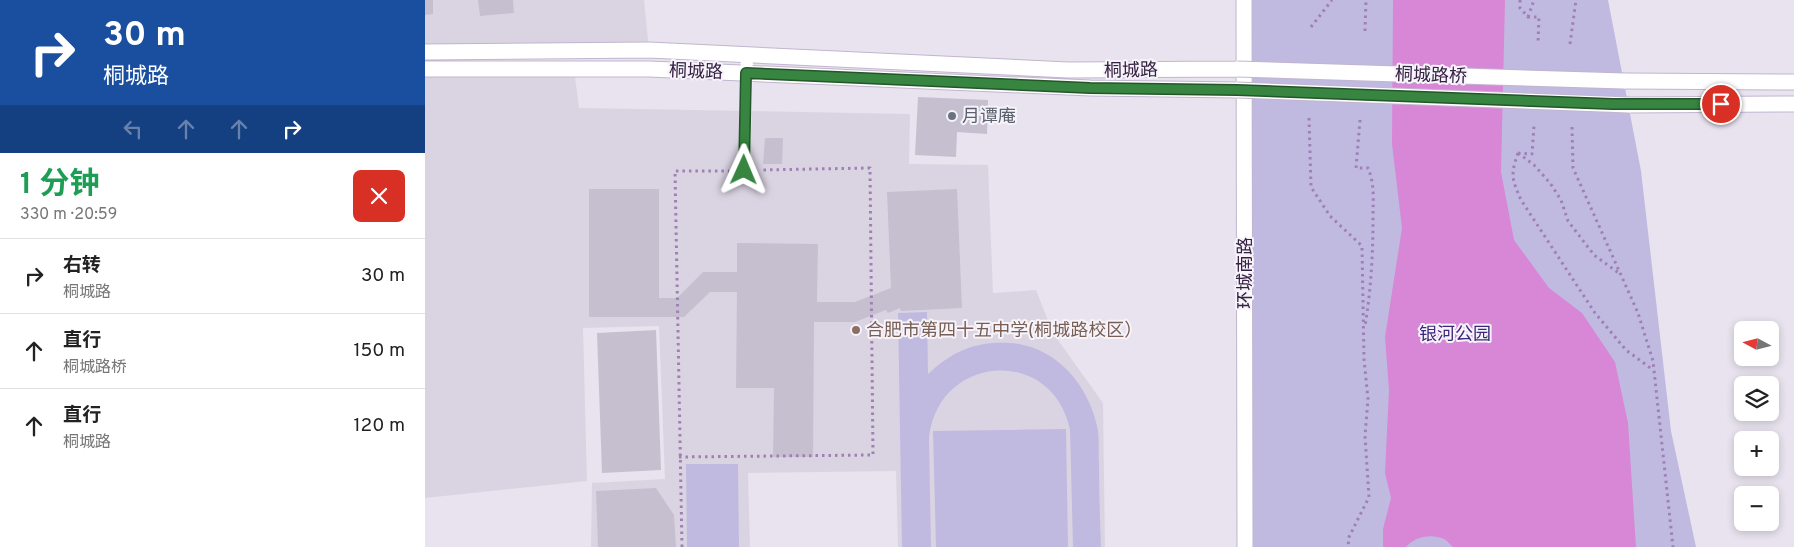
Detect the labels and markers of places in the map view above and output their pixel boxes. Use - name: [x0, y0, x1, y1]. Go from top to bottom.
- pin: [1700, 83, 1742, 125]
- place label: 月谭庵: [962, 106, 1016, 129]
- marker: 月谭庵: [946, 110, 958, 122]
- place label: 合肥市第四十五中学(桐城路校区）: [866, 320, 1142, 343]
- marker: 合肥市第四十五中学(桐城路校区）: [850, 324, 862, 336]

